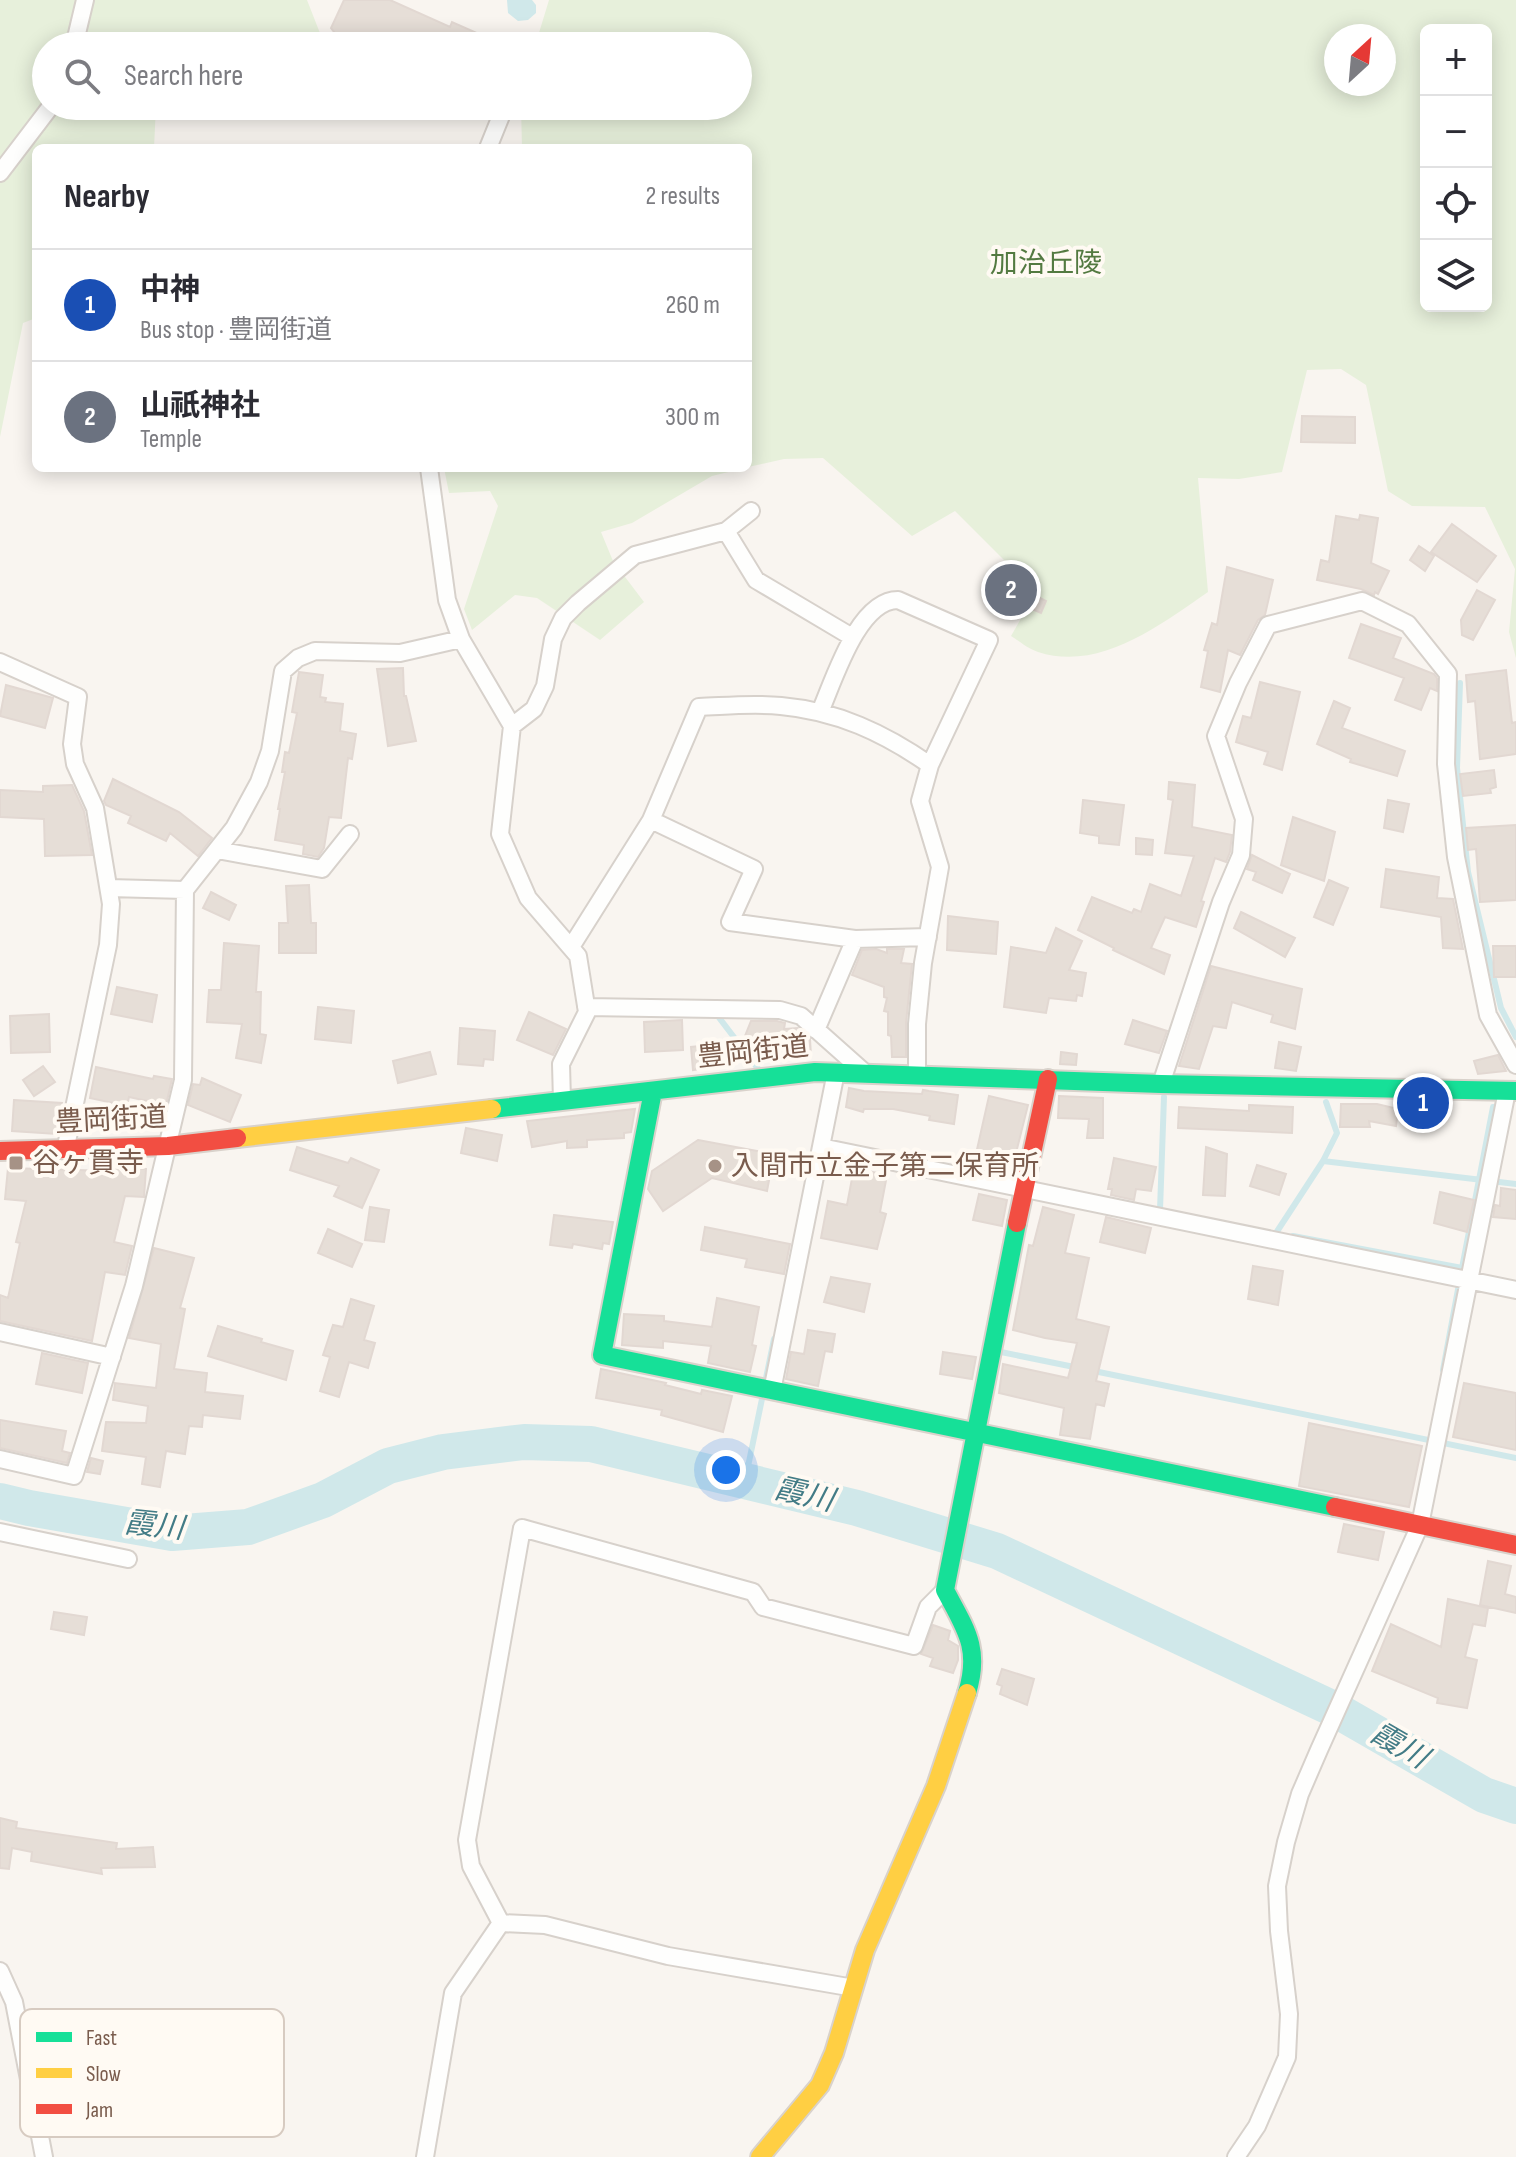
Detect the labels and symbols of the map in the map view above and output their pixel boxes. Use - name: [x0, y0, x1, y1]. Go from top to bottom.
- north arrow: [1324, 24, 1396, 96]
- park label: 加治丘陵: [990, 247, 1102, 280]
- pin: 2: [985, 560, 1037, 620]
- street label: 豊岡街道: [696, 1030, 810, 1074]
- pin: 1: [1397, 1073, 1449, 1133]
- street label: 豊岡街道: [54, 1101, 168, 1139]
- place label: 谷ヶ貫寺: [32, 1147, 144, 1180]
- place label: 入間市立金子第二保育所: [731, 1150, 1039, 1183]
- marker: 谷ヶ貫寺: [7, 1154, 25, 1172]
- marker: 入間市立金子第二保育所: [706, 1157, 724, 1175]
- your location: [706, 1450, 746, 1490]
- water label: 霞川: [771, 1471, 840, 1520]
- water label: 霞川: [122, 1505, 189, 1547]
- water label: 霞川: [1364, 1715, 1437, 1778]
- legend: [20, 2009, 284, 2137]
- text: Fast: [86, 2025, 117, 2052]
- text: Slow: [86, 2061, 121, 2088]
- text: Jam: [85, 2097, 113, 2124]

